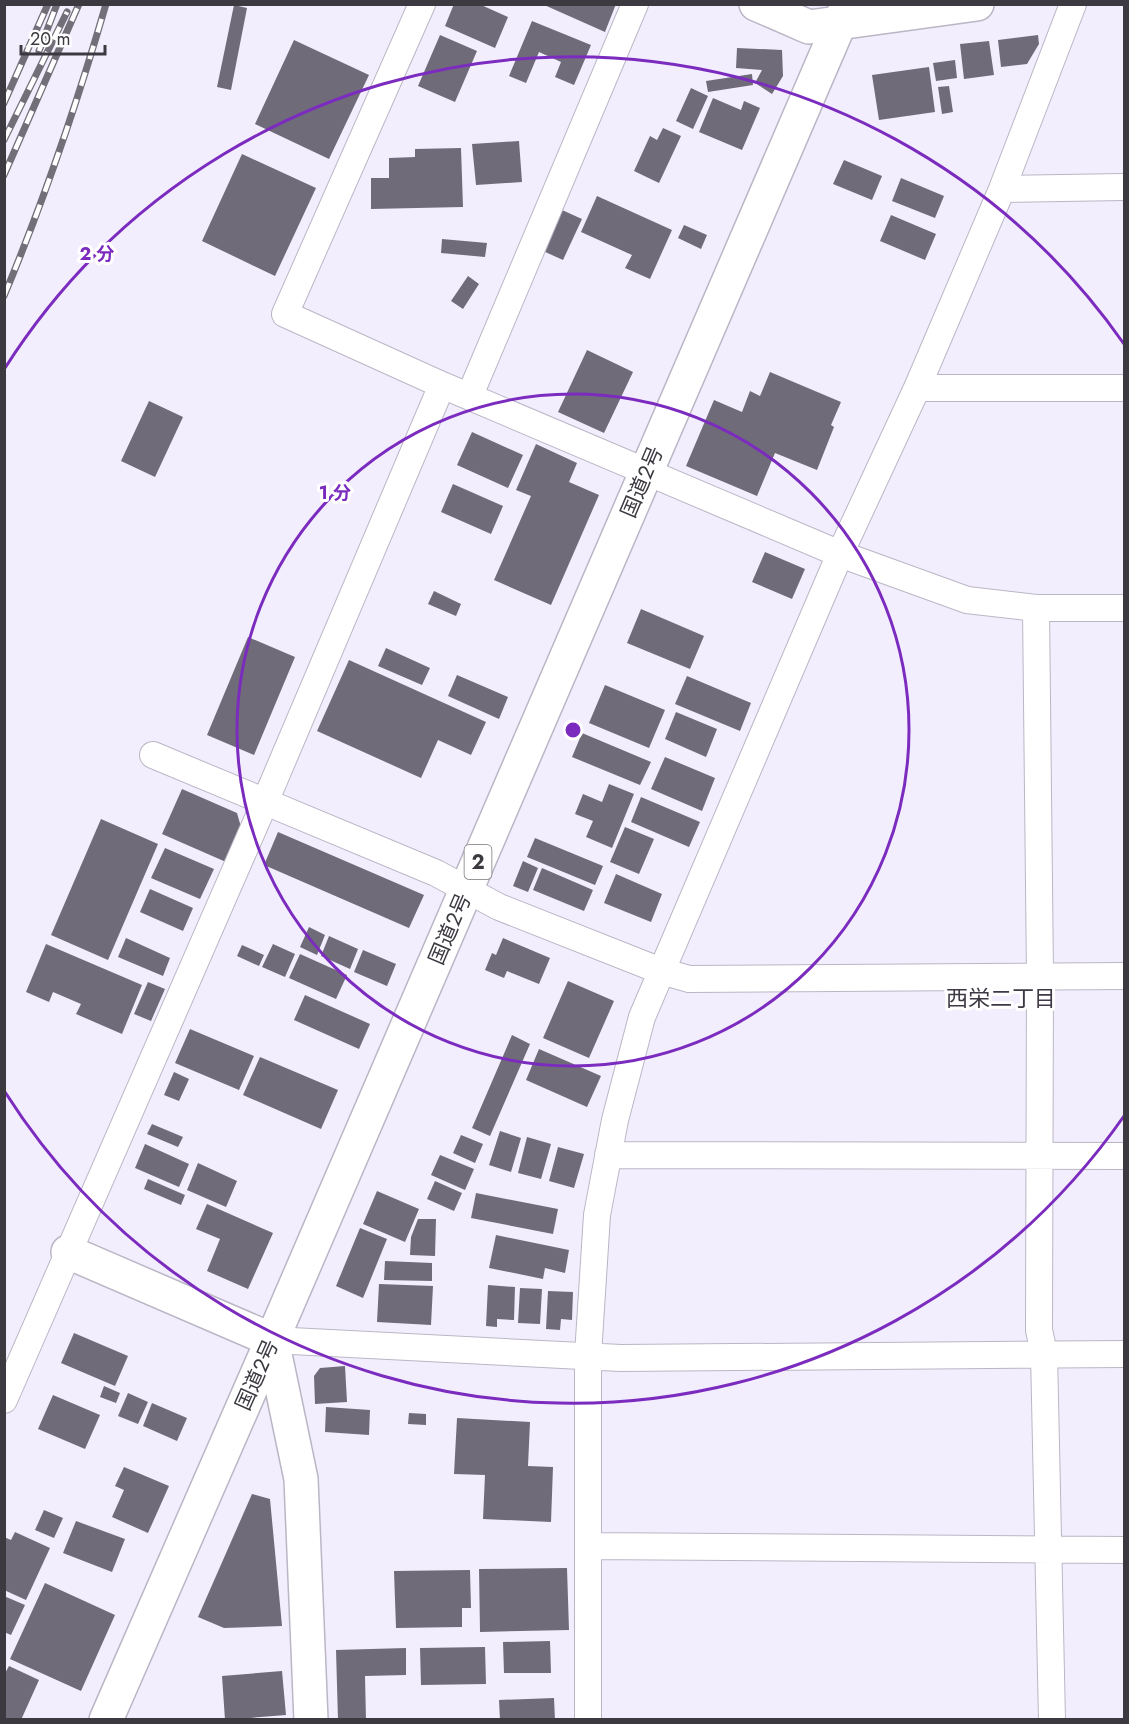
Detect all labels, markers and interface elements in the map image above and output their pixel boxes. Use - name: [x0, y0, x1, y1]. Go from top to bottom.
- scale bar: [21, 18, 105, 56]
- text: 20 m: [30, 26, 70, 52]
- text: 2 分: [79, 241, 115, 267]
- street label: 国道2号: [614, 442, 670, 522]
- text: 1 分: [319, 480, 351, 506]
- centre of rings: [563, 720, 583, 740]
- road number: 2: [464, 845, 492, 879]
- street label: 国道2号: [422, 889, 478, 969]
- district label: 西栄二丁目: [946, 982, 1056, 1014]
- street label: 国道2号: [228, 1335, 286, 1415]

